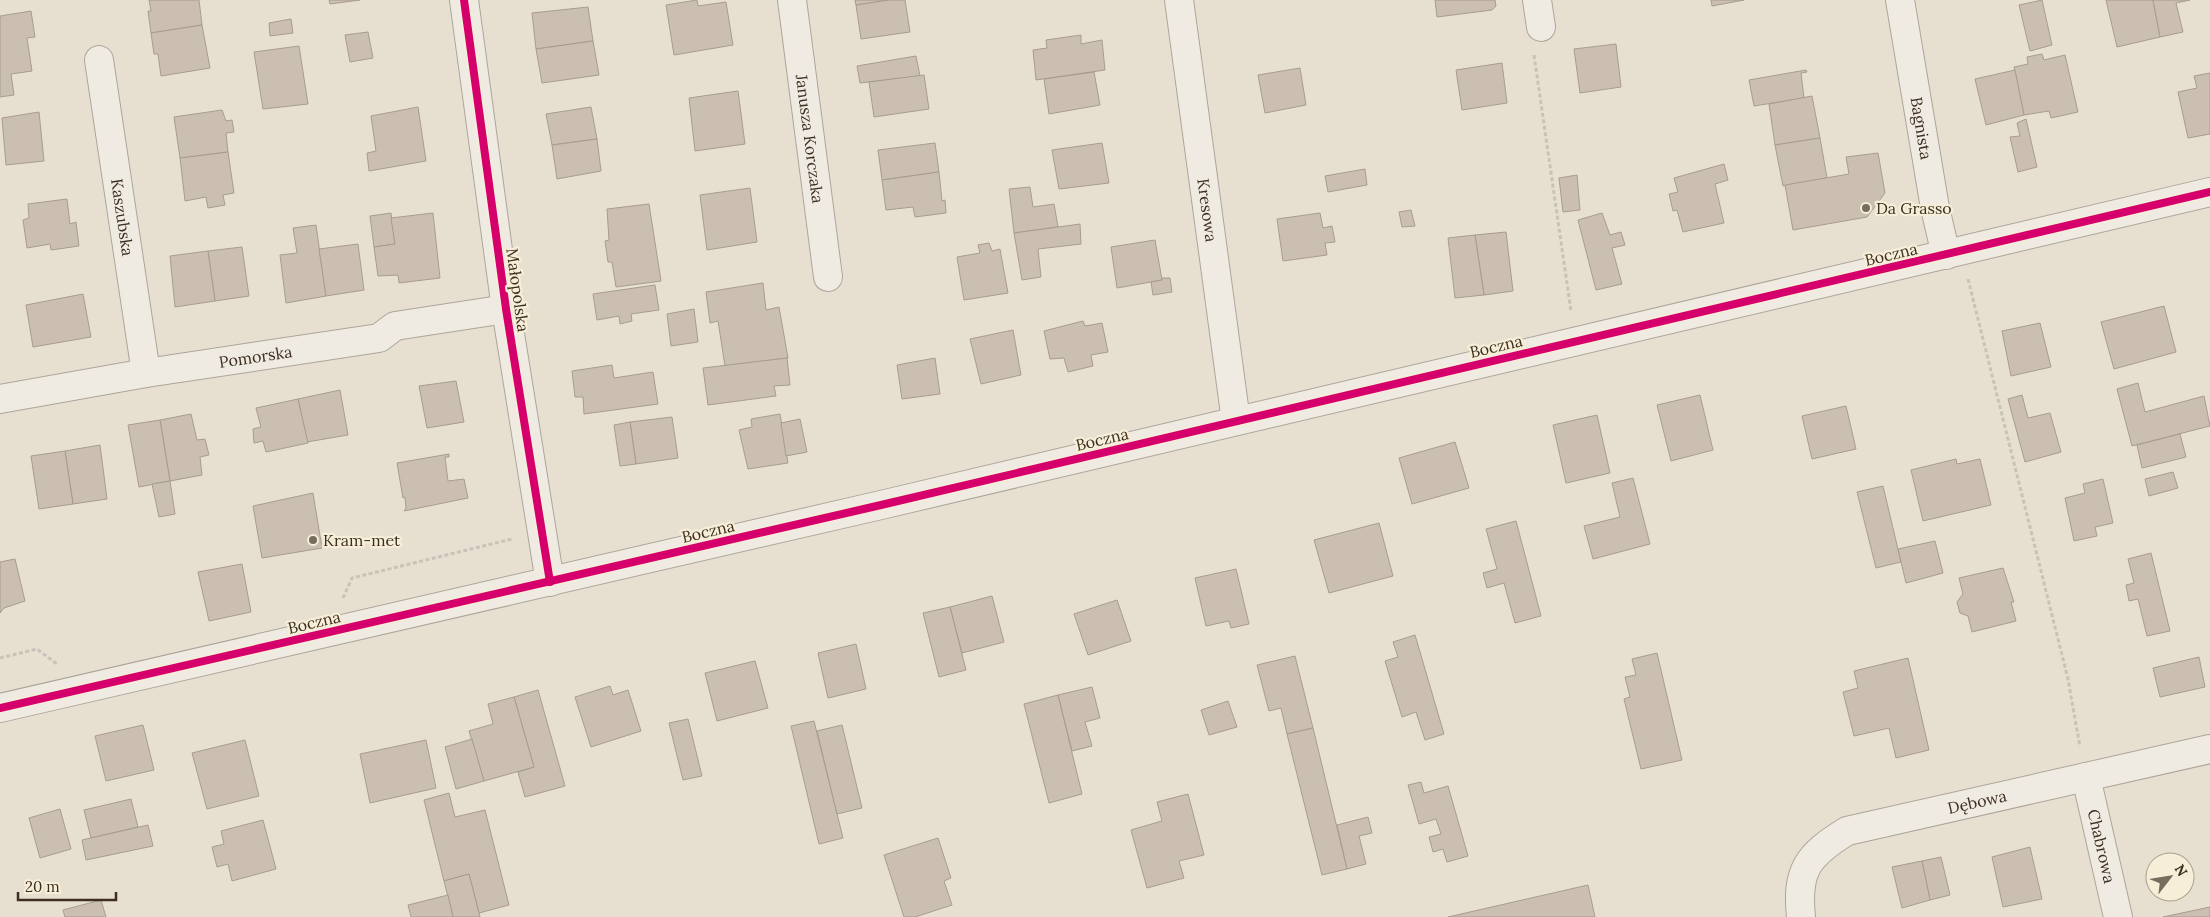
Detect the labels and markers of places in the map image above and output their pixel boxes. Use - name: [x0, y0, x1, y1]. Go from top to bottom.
- place label: Da Grasso: [1876, 198, 1952, 218]
- marker: Da Grasso: [1860, 202, 1872, 214]
- place label: Kram-met: [323, 530, 401, 550]
- marker: Kram-met: [307, 534, 319, 546]

